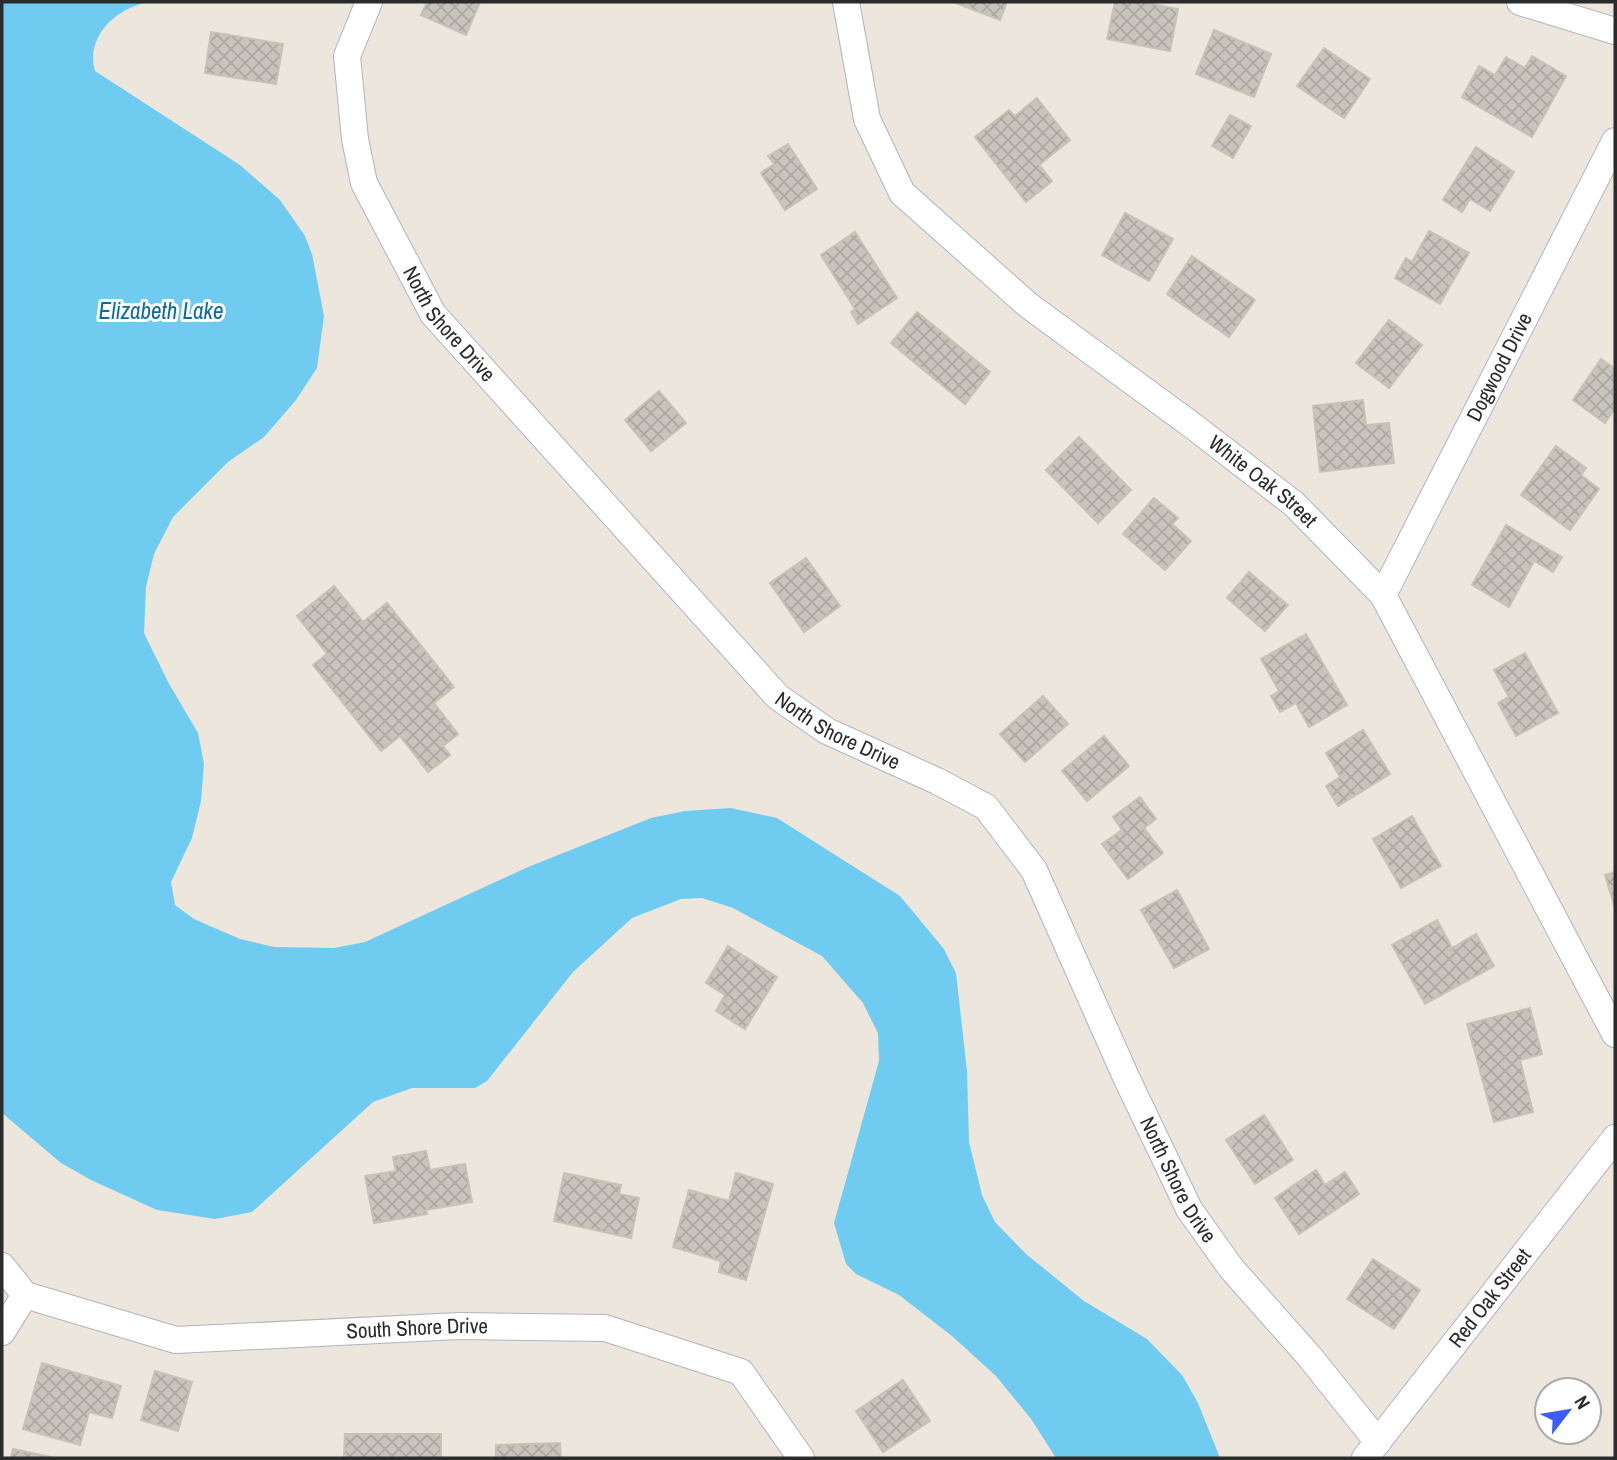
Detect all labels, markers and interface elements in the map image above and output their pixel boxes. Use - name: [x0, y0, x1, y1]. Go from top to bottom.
- street label: North Shore Drive: [396, 261, 502, 388]
- water label: Elizabeth Lake: [99, 295, 223, 326]
- street label: Dogwood Drive: [1459, 307, 1539, 426]
- street label: White Oak Street: [1203, 428, 1324, 534]
- street label: North Shore Drive: [770, 684, 905, 776]
- street label: North Shore Drive: [1133, 1112, 1223, 1248]
- street label: Red Oak Street: [1442, 1242, 1538, 1353]
- street label: South Shore Drive: [346, 1311, 488, 1346]
- north arrow: [1533, 1376, 1603, 1446]
- text: N: [1569, 1391, 1597, 1414]

